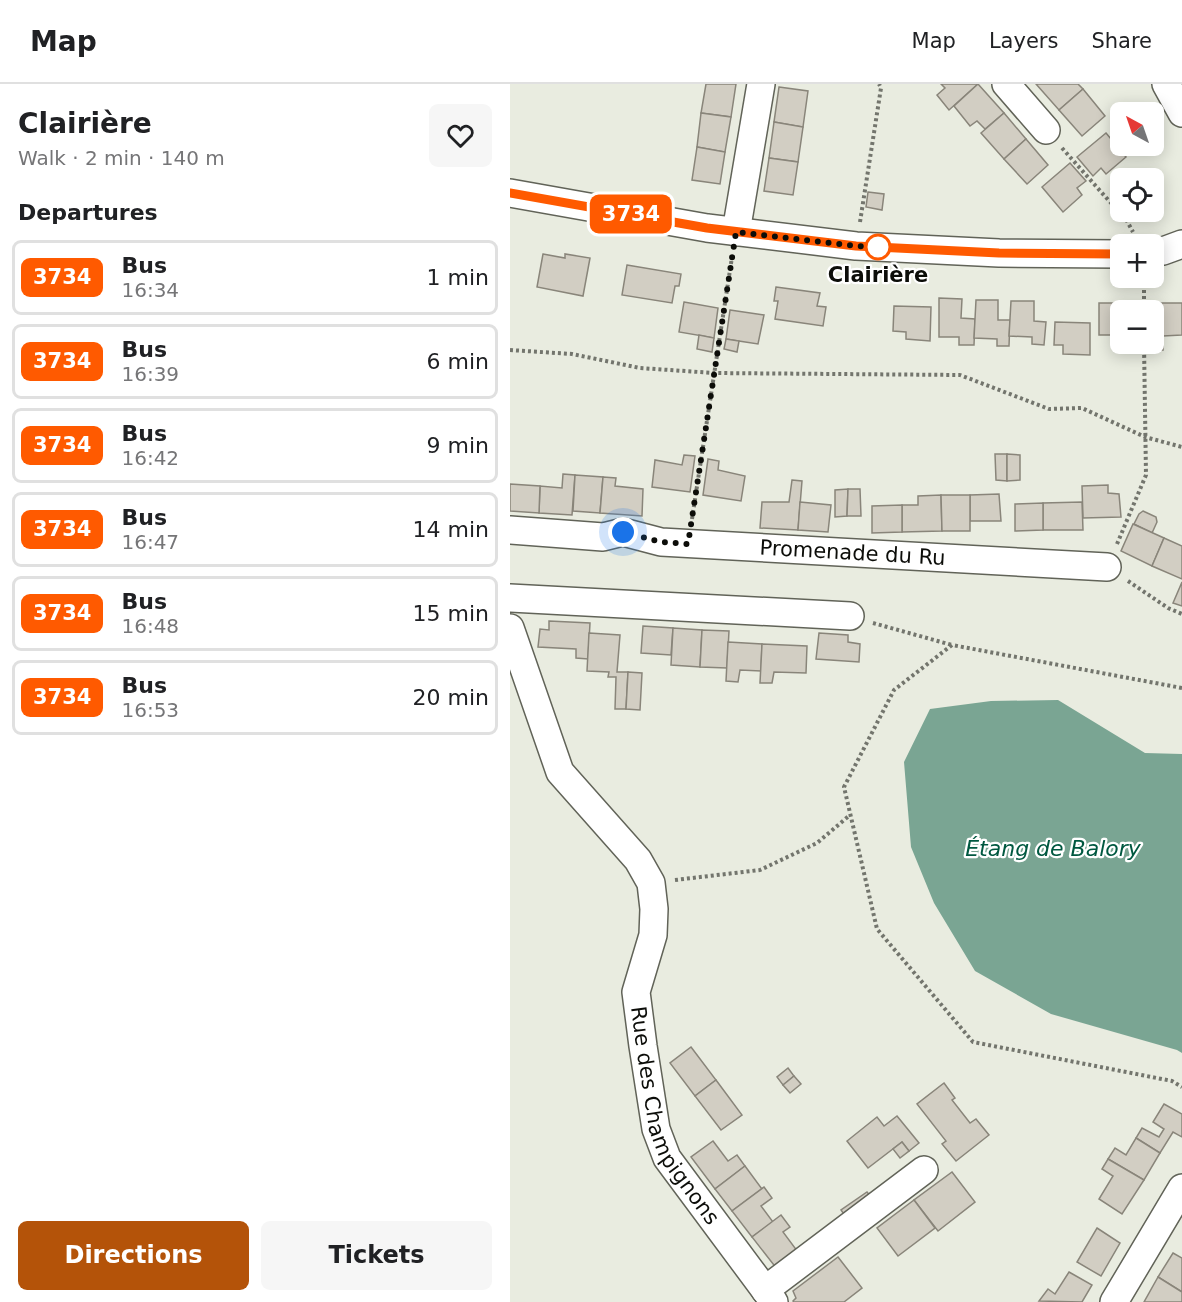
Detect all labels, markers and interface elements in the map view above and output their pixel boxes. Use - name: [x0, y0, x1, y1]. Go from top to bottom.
- text: Map: [30, 25, 97, 58]
- text: Map: [912, 29, 956, 53]
- text: Layers: [989, 29, 1058, 53]
- text: Share: [1091, 29, 1152, 53]
- north arrow: [1110, 102, 1164, 156]
- map controls: [1110, 102, 1164, 354]
- button: heart: [429, 104, 492, 167]
- text: Clairière: [18, 107, 152, 140]
- text: Walk · 2 min · 140 m: [18, 146, 225, 170]
- button: locate: [1110, 168, 1164, 222]
- line badge: 3734: [589, 194, 673, 234]
- text: Departures: [18, 200, 158, 225]
- text: 3734: [602, 202, 660, 226]
- marker: Clairière: [865, 234, 891, 260]
- button: +: [1110, 234, 1164, 288]
- text: Bus: [121, 253, 167, 278]
- place label: Clairière: [828, 263, 928, 287]
- text: 3734: [33, 265, 91, 289]
- text: 1 min: [427, 265, 489, 290]
- text: 16:34: [121, 278, 179, 302]
- button: −: [1110, 300, 1164, 354]
- text: Bus: [121, 337, 167, 362]
- text: 3734: [33, 349, 91, 373]
- text: 6 min: [427, 349, 489, 374]
- text: 16:39: [121, 362, 179, 386]
- text: Bus: [121, 421, 167, 446]
- text: 3734: [33, 433, 91, 457]
- text: 9 min: [427, 433, 489, 458]
- text: 16:42: [121, 446, 179, 470]
- text: Bus: [121, 505, 167, 530]
- text: 3734: [33, 517, 91, 541]
- text: 14 min: [413, 517, 489, 542]
- your location: [608, 517, 638, 547]
- text: 16:47: [121, 530, 179, 554]
- street label: Promenade du Ru: [759, 536, 946, 570]
- text: Bus: [121, 589, 167, 614]
- text: 3734: [33, 601, 91, 625]
- text: 15 min: [413, 601, 489, 626]
- text: 16:48: [121, 614, 179, 638]
- text: Bus: [121, 673, 167, 698]
- text: 3734: [33, 685, 91, 709]
- text: 20 min: [413, 685, 489, 710]
- text: 16:53: [121, 698, 179, 722]
- water label: Étang de Balory: [965, 836, 1142, 861]
- street label: Rue des Champignons: [626, 1005, 724, 1229]
- button: Directions: [18, 1221, 249, 1290]
- button: Tickets: [261, 1221, 492, 1290]

